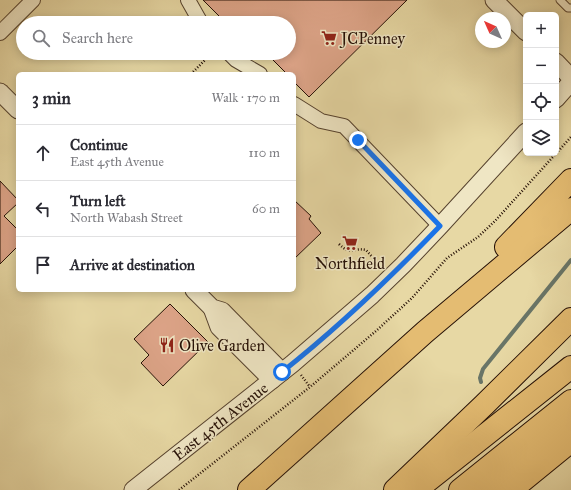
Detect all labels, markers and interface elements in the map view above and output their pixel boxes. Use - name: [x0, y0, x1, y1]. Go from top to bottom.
- north arrow: [475, 12, 511, 48]
- map controls: [523, 12, 559, 156]
- button: +: [523, 12, 559, 48]
- search box: [16, 16, 296, 60]
- icon: search: [30, 27, 52, 49]
- text: Search here: [62, 29, 133, 47]
- supermarket icon: JCPenney: [320, 29, 338, 47]
- place label: JCPenney: [339, 29, 405, 49]
- button: −: [523, 48, 559, 84]
- button: locate: [523, 84, 559, 120]
- text: 3 min: [32, 88, 71, 109]
- text: Walk · 170 m: [211, 90, 280, 106]
- button: layers: [523, 120, 559, 156]
- route end: [349, 131, 367, 149]
- text: Continue: [70, 136, 128, 154]
- icon: ahead: [32, 142, 54, 164]
- text: 110 m: [248, 145, 280, 161]
- text: East 45th Avenue: [70, 154, 164, 170]
- text: Turn left: [70, 192, 126, 210]
- icon: left: [32, 198, 54, 220]
- text: 60 m: [252, 201, 280, 217]
- text: North Wabash Street: [70, 210, 183, 226]
- supermarket icon: Northfield: [341, 234, 359, 252]
- icon: arrive: [32, 254, 54, 276]
- place label: Northfield: [315, 254, 385, 273]
- text: Arrive at destination: [70, 256, 195, 274]
- restaurant icon: Olive Garden: [158, 336, 176, 354]
- place label: Olive Garden: [179, 336, 265, 355]
- route start: [273, 363, 291, 381]
- street label: East 45th Avenue: [169, 378, 272, 464]

